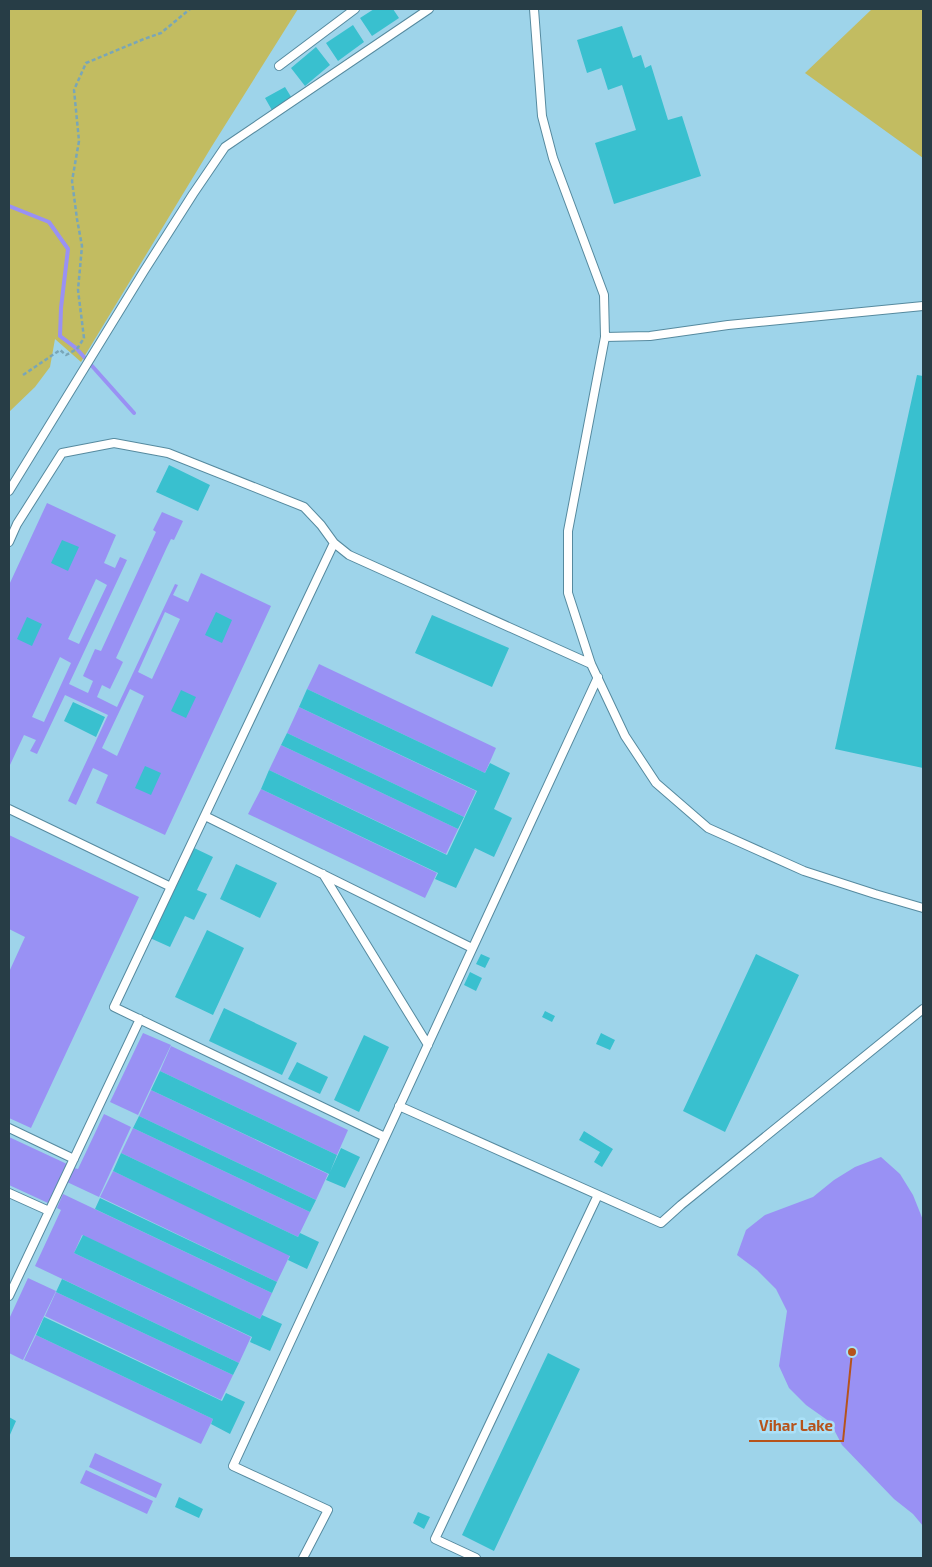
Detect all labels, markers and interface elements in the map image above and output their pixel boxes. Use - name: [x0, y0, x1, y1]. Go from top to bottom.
- callout: Vihar Lake: [749, 1411, 843, 1441]
- text: Vihar Lake: [759, 1416, 833, 1434]

